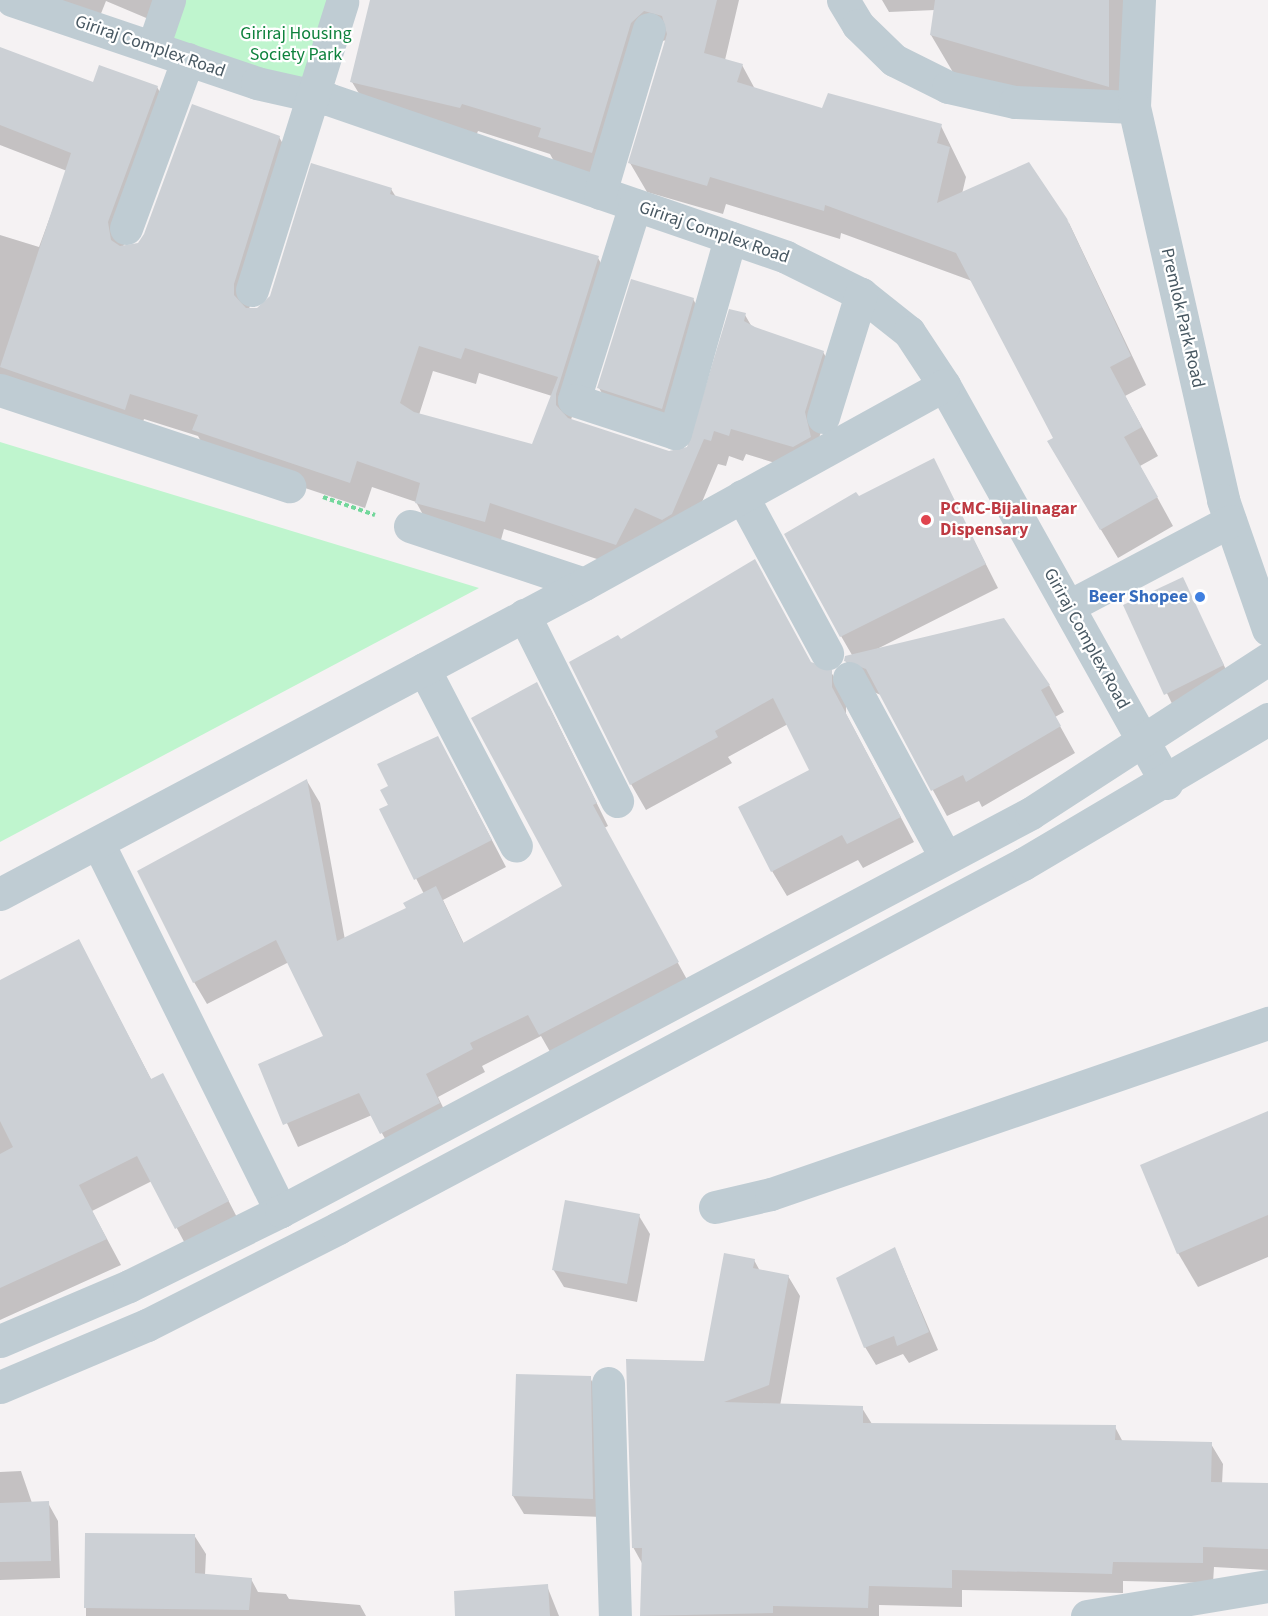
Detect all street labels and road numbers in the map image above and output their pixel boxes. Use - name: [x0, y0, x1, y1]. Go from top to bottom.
- street label: Giriraj Complex Road: [72, 11, 228, 83]
- street label: Giriraj Complex Road: [636, 197, 792, 269]
- street label: Premlok Park Road: [1155, 246, 1209, 390]
- street label: Giriraj Complex Road: [1038, 565, 1134, 713]

